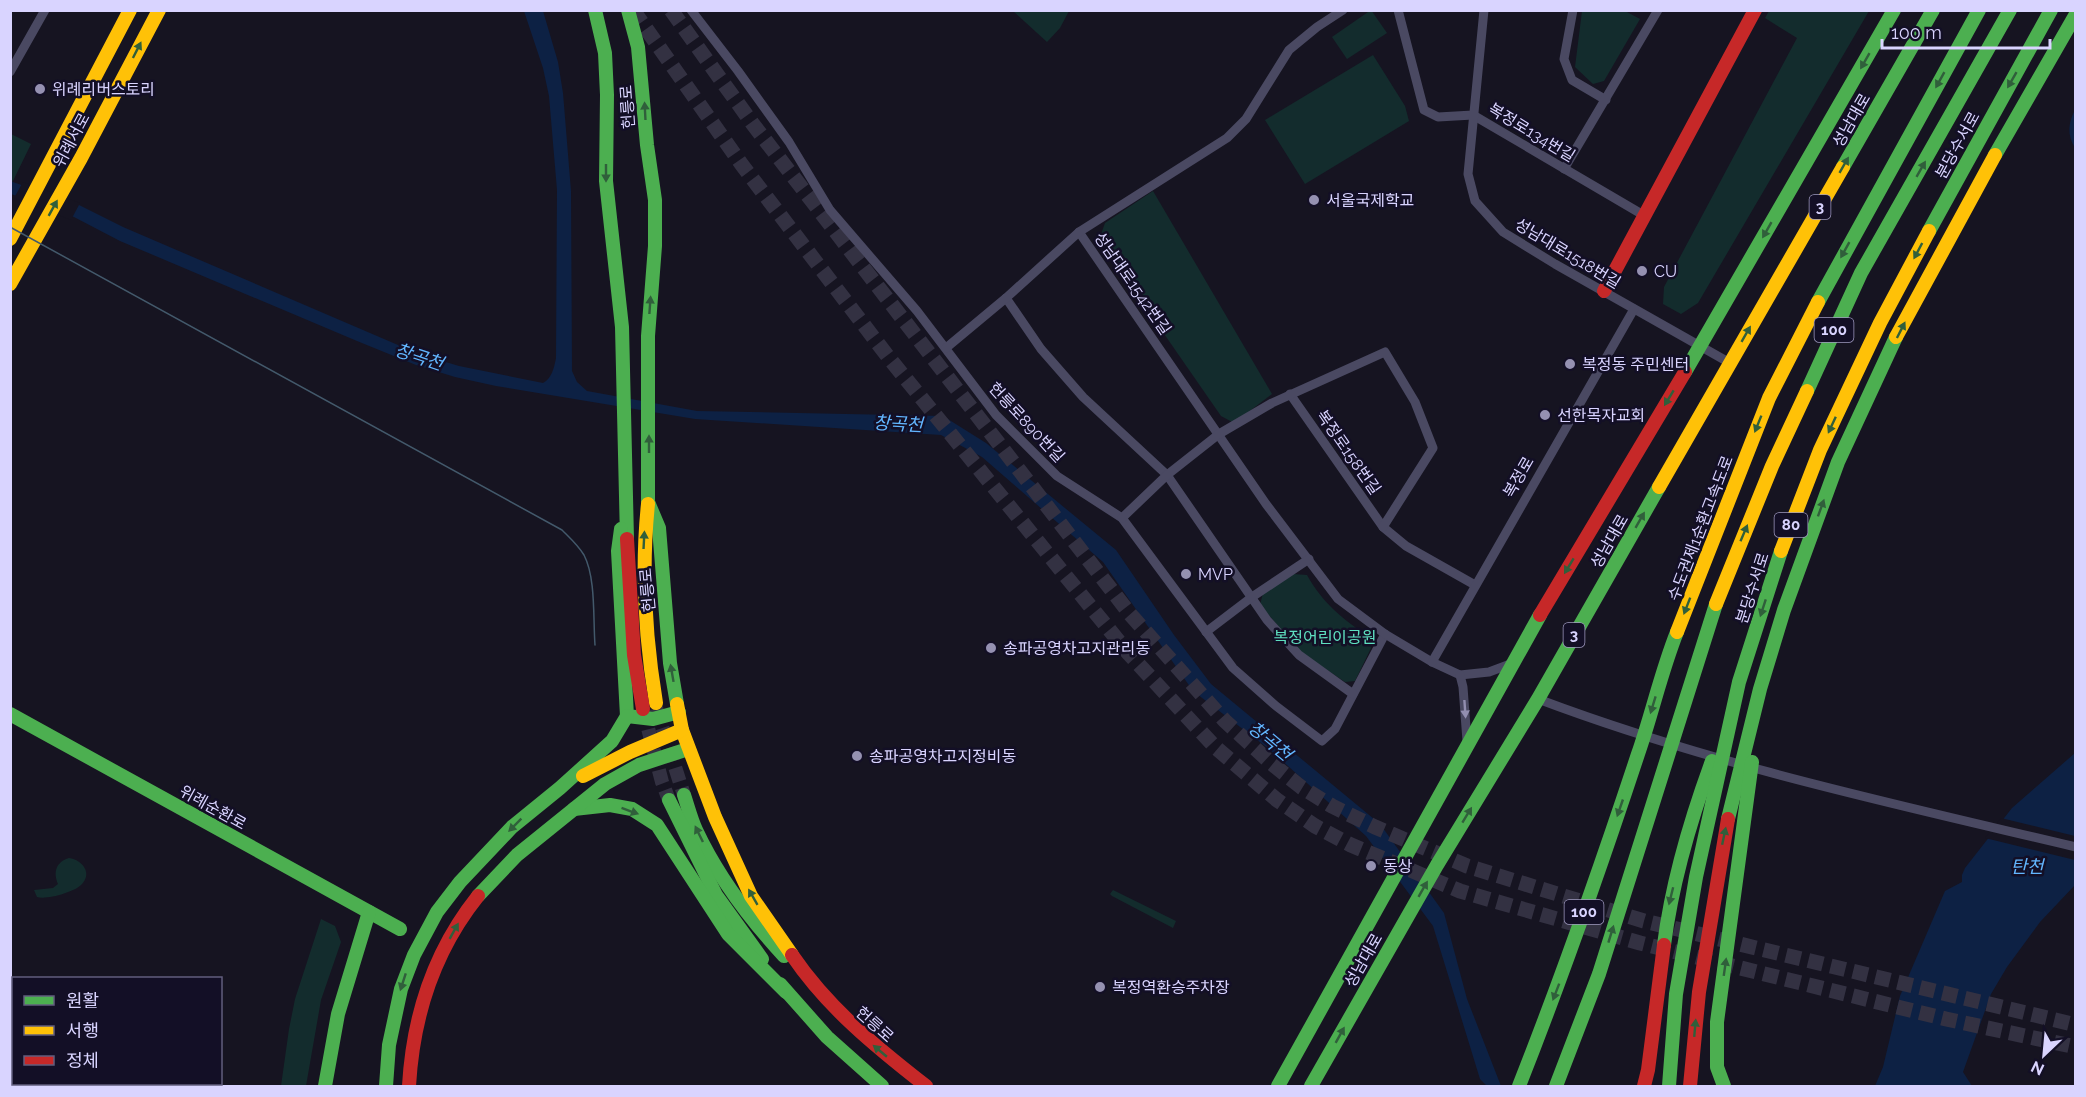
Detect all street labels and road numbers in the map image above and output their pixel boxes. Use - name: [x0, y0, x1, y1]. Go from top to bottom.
- street label: 헌릉로: [616, 84, 639, 130]
- street label: 성남대로: [1828, 90, 1875, 151]
- street label: 복정로134번길: [1485, 99, 1579, 166]
- street label: 분당수서로: [1931, 108, 1984, 182]
- street label: 위례서로: [49, 110, 94, 171]
- road number: 3: [1810, 195, 1830, 219]
- street label: 성남대로1518번길: [1511, 214, 1624, 293]
- street label: 성남대로1542번길: [1090, 228, 1175, 338]
- road number: 100: [1814, 318, 1854, 342]
- street label: 헌릉로890번길: [985, 378, 1068, 466]
- street label: 복정로158번길: [1313, 406, 1385, 498]
- street label: 복정로: [1499, 453, 1538, 501]
- street label: 수도권제1순환고속도로: [1664, 453, 1737, 603]
- street label: 성남대로: [1586, 511, 1633, 572]
- road number: 80: [1774, 513, 1808, 537]
- street label: 분당수서로: [1732, 550, 1773, 626]
- street label: 헌릉로: [636, 567, 659, 613]
- road number: 3: [1564, 623, 1584, 647]
- street label: 위례순환로: [176, 781, 250, 834]
- road number: 100: [1564, 900, 1604, 924]
- street label: 성남대로: [1340, 930, 1387, 991]
- street label: 헌릉로: [852, 1003, 898, 1046]

